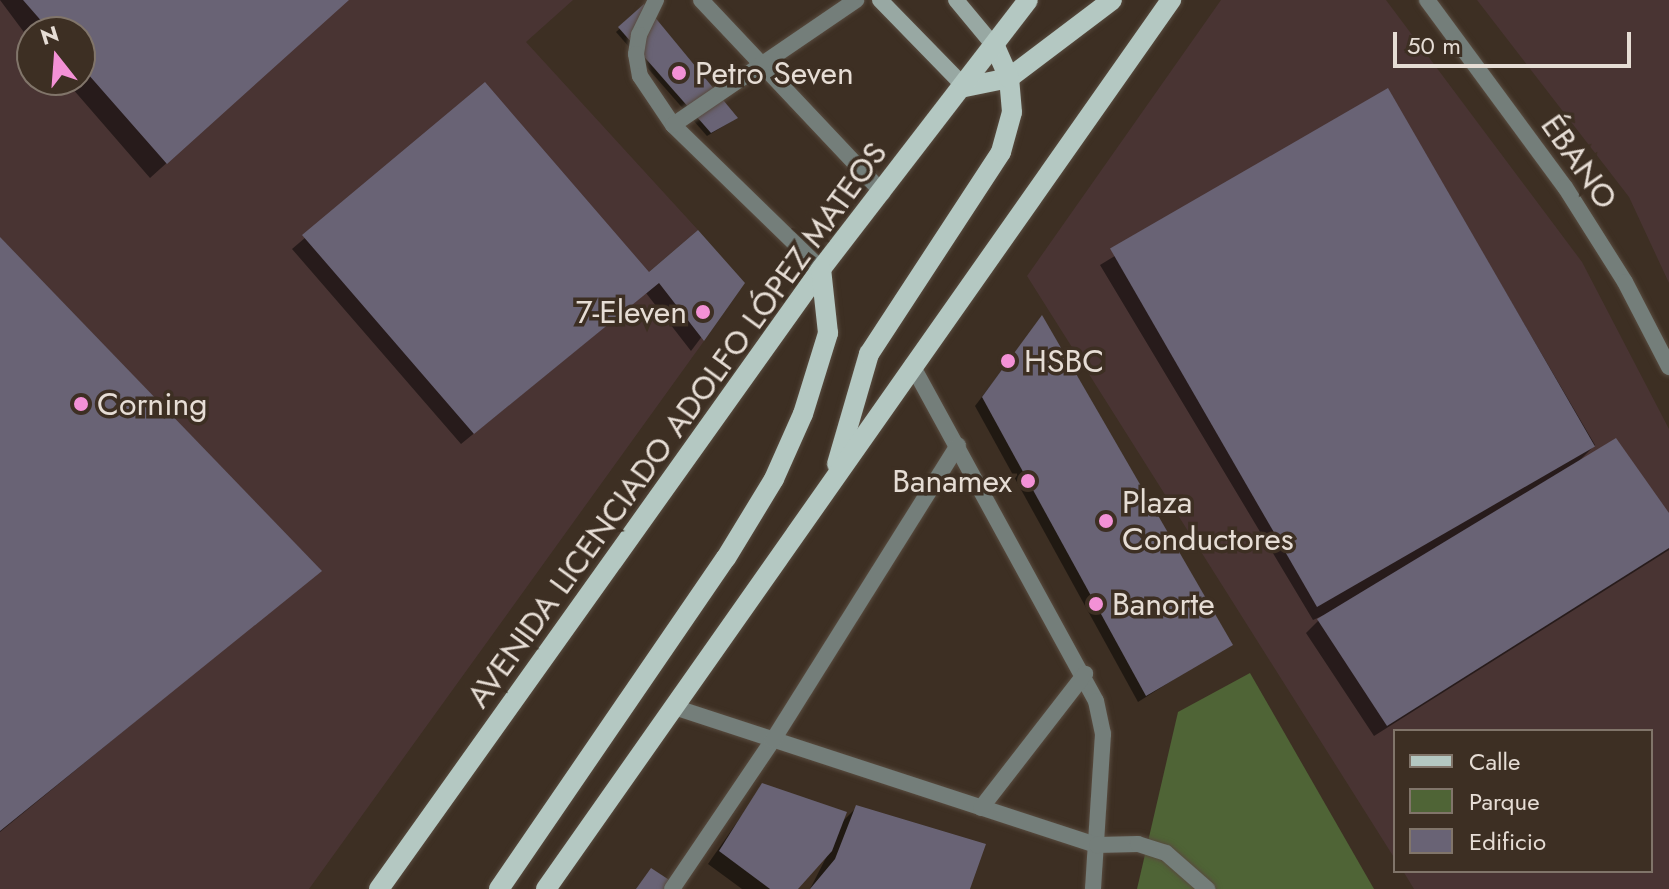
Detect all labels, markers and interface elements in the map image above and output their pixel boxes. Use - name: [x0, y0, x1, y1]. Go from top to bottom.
- north arrow: [16, 16, 96, 96]
- scale bar: [1397, 16, 1635, 66]
- text: N: [37, 17, 63, 53]
- text: 50 m: [1407, 28, 1461, 63]
- place label: Petro Seven: [695, 54, 854, 92]
- marker: Petro Seven: [670, 64, 688, 82]
- street label: ÉBANO: [1533, 108, 1625, 216]
- street label: AVENIDA LICENCIADO ADOLFO LÓPEZ MATEOS: [459, 135, 895, 715]
- place label: 7-Eleven: [576, 293, 687, 331]
- marker: 7-Eleven: [694, 303, 712, 321]
- place label: HSBC: [1024, 342, 1104, 380]
- marker: HSBC: [999, 352, 1017, 370]
- place label: Corning: [97, 385, 208, 423]
- marker: Corning: [72, 395, 90, 413]
- place label: Banamex: [892, 462, 1012, 500]
- marker: Banamex: [1019, 472, 1037, 490]
- place label: Plaza Conductores: [1122, 484, 1294, 559]
- marker: Plaza Conductores: [1097, 512, 1115, 530]
- place label: Banorte: [1112, 585, 1215, 623]
- marker: Banorte: [1087, 595, 1105, 613]
- legend: [1393, 729, 1653, 873]
- text: Calle: [1469, 744, 1520, 779]
- text: Parque: [1469, 784, 1540, 819]
- text: Edificio: [1469, 824, 1546, 859]

